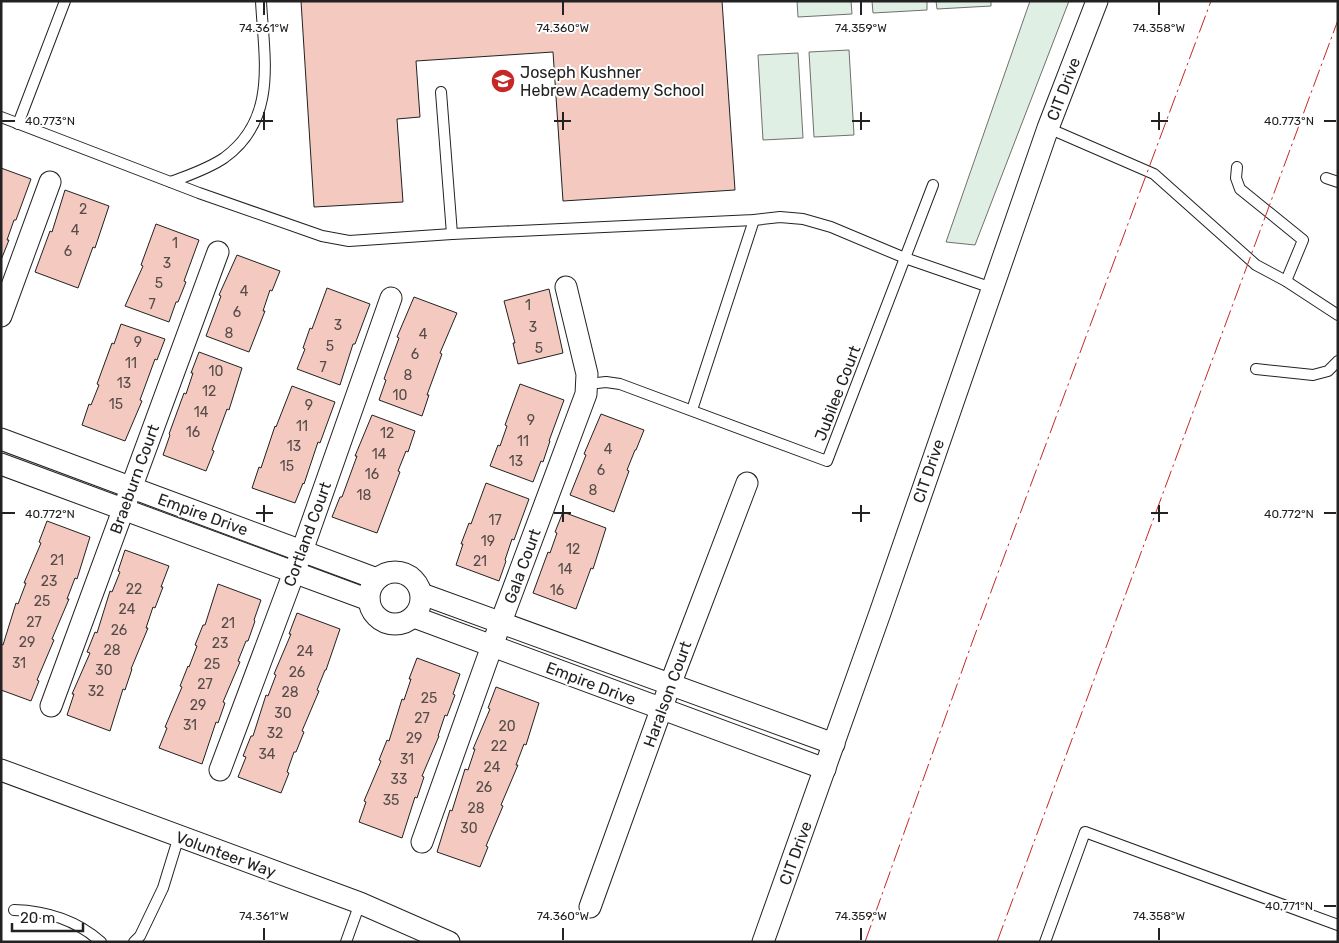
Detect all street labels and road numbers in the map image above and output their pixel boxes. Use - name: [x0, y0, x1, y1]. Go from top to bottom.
- street label: CIT Drive: [1043, 55, 1084, 124]
- street label: Jubilee Court: [811, 343, 864, 444]
- street label: Braeburn Court: [106, 422, 163, 536]
- street label: CIT Drive: [909, 437, 948, 506]
- street label: Cortland Court: [280, 479, 335, 589]
- street label: Empire Drive: [155, 489, 251, 540]
- street label: Gala Court: [500, 526, 545, 606]
- street label: Haralson Court: [639, 638, 695, 750]
- street label: Empire Drive: [543, 658, 638, 709]
- street label: CIT Drive: [775, 819, 816, 888]
- street label: Volunteer Way: [173, 828, 279, 881]

